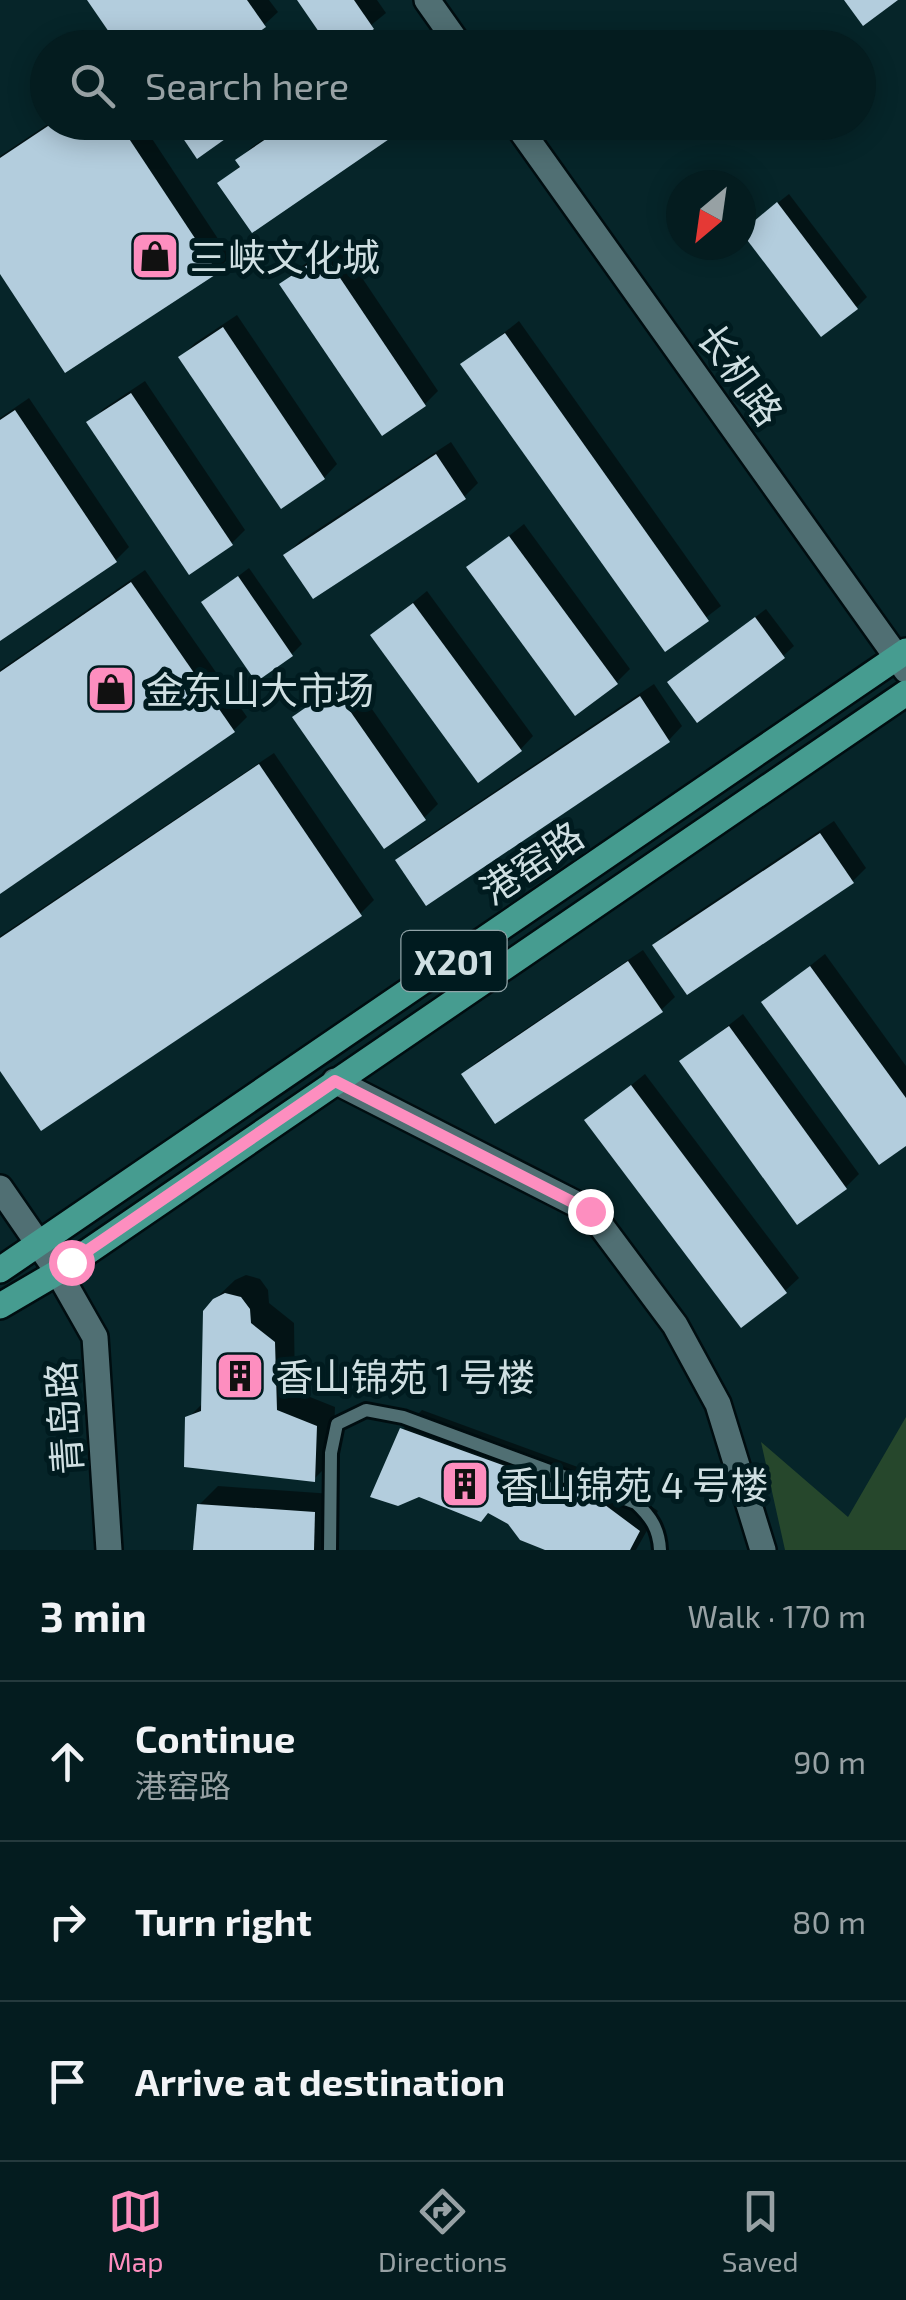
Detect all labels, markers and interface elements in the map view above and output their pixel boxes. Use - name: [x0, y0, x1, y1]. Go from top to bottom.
- search box: [30, 30, 876, 140]
- icon: search: [65, 58, 120, 113]
- text: Search here: [145, 62, 349, 108]
- north arrow: [666, 170, 756, 260]
- shop icon: 三峡文化城: [129, 230, 181, 282]
- place label: 三峡文化城: [190, 233, 380, 279]
- street label: 长机路: [689, 314, 793, 434]
- shop icon: 金东山大市场: [85, 663, 137, 715]
- place label: 金东山大市场: [146, 666, 374, 712]
- street label: 港窑路: [471, 811, 591, 913]
- road number: X201: [402, 931, 506, 991]
- route end: [568, 1189, 614, 1235]
- route start: [49, 1240, 95, 1286]
- building icon: 香山锦苑 1 号楼: [214, 1350, 266, 1402]
- place label: 香山锦苑 1 号楼: [275, 1353, 535, 1399]
- street label: 青岛路: [36, 1360, 90, 1476]
- building icon: 香山锦苑 4 号楼: [439, 1458, 491, 1510]
- place label: 香山锦苑 4 号楼: [500, 1461, 768, 1507]
- text: 3 min: [40, 1590, 147, 1640]
- text: Walk · 170 m: [688, 1596, 866, 1634]
- text: Continue: [135, 1715, 295, 1761]
- icon: ahead: [40, 1734, 95, 1789]
- text: 90 m: [793, 1742, 866, 1780]
- text: 港窑路: [135, 1766, 231, 1804]
- icon: right: [40, 1894, 95, 1949]
- text: Turn right: [135, 1898, 312, 1944]
- text: 80 m: [792, 1902, 866, 1940]
- icon: arrive: [40, 2054, 95, 2109]
- text: Arrive at destination: [135, 2058, 505, 2104]
- tab: Map: [107, 2184, 163, 2278]
- tab: Directions: [378, 2184, 507, 2278]
- tab: Saved: [722, 2184, 799, 2278]

